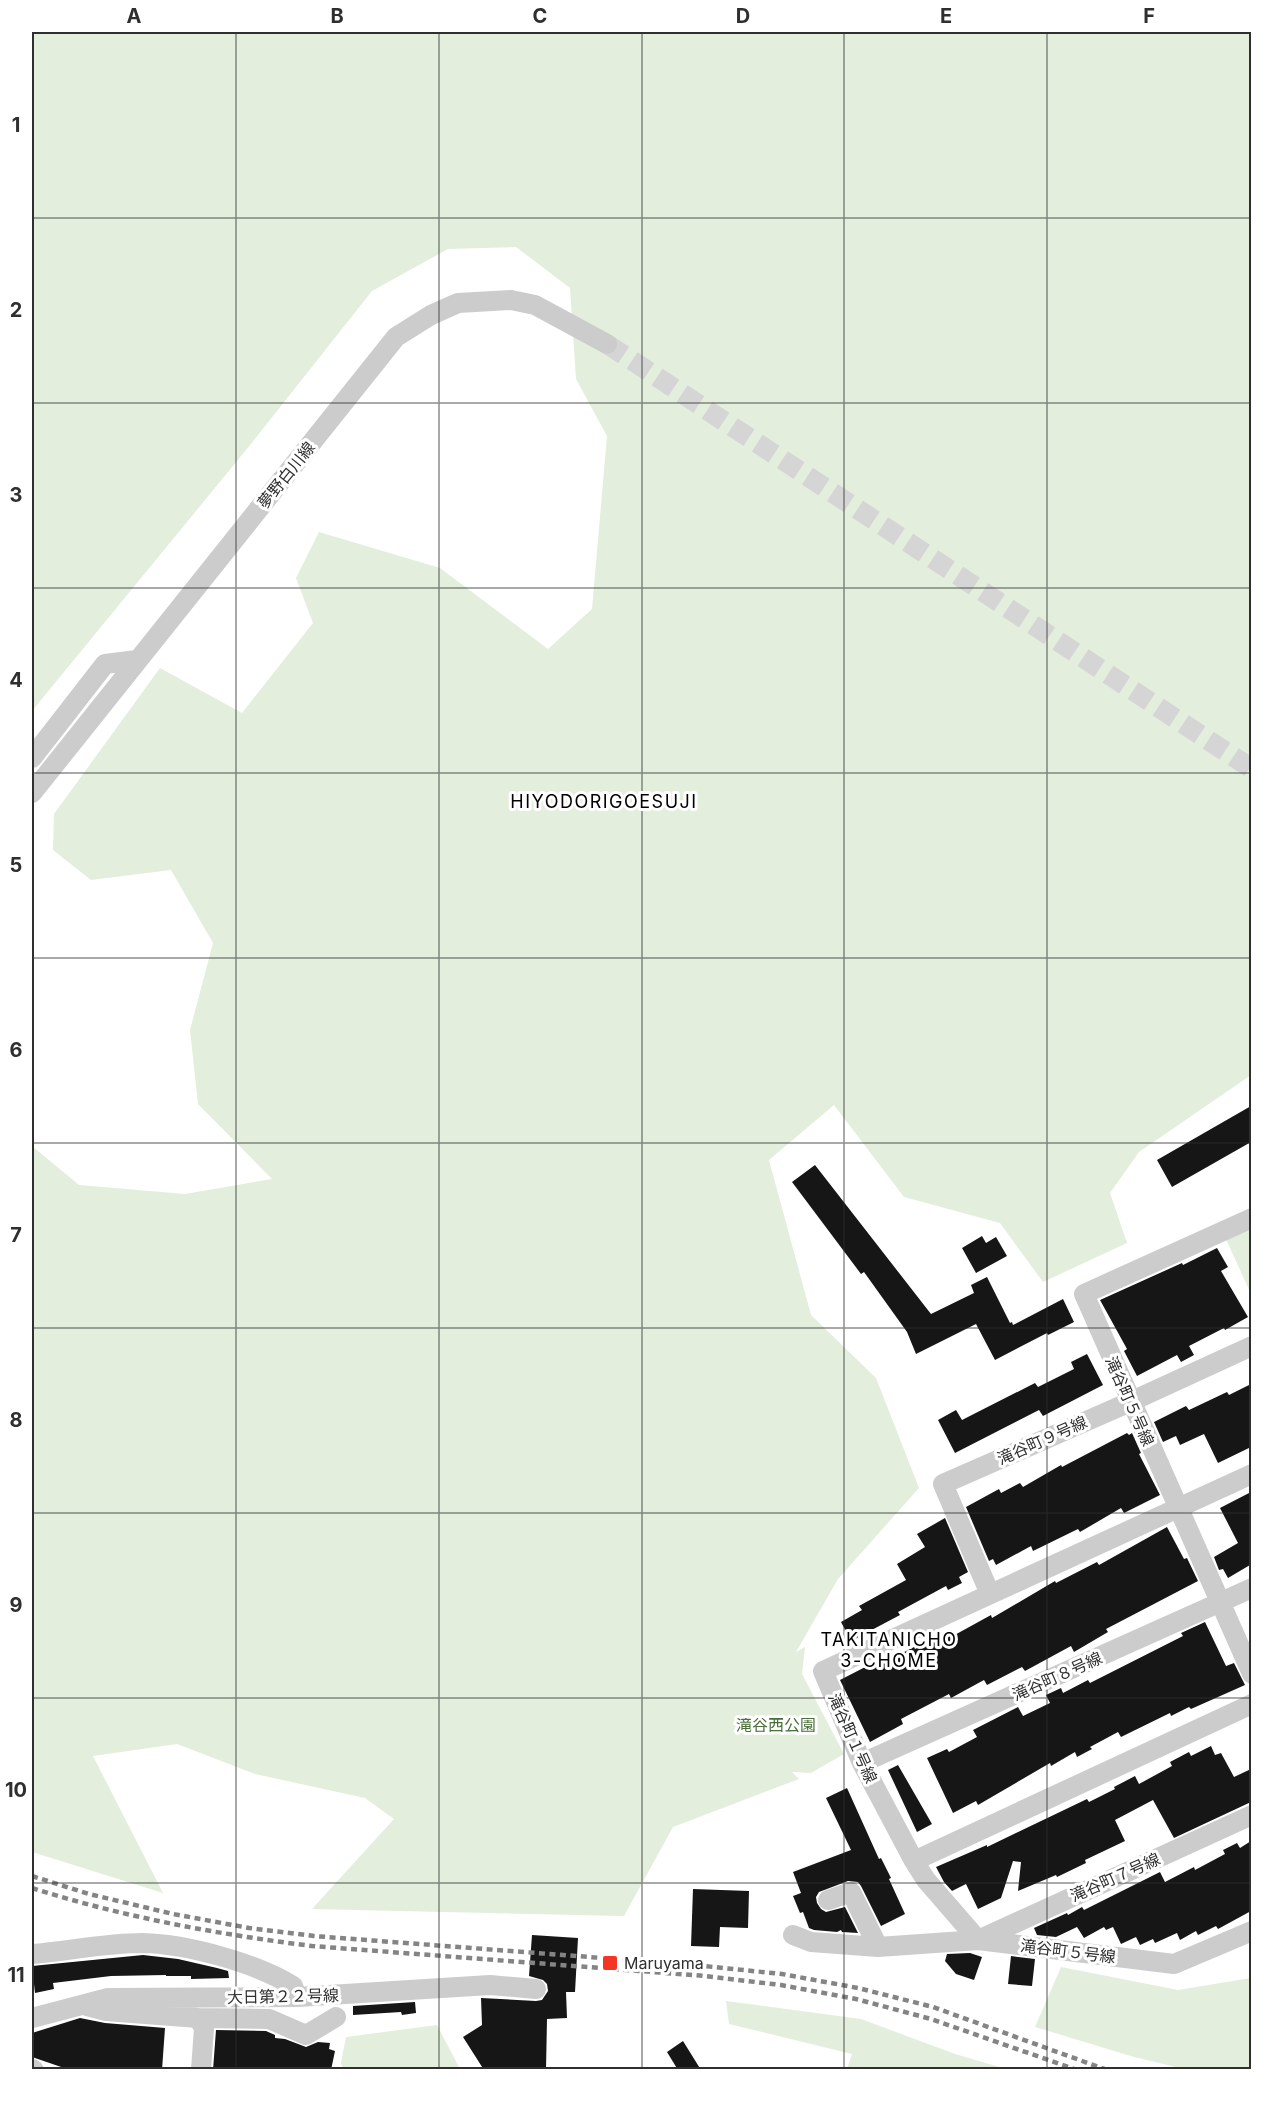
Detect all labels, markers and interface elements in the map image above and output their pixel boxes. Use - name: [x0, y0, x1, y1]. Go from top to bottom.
- text: A: [127, 4, 142, 28]
- text: B: [330, 4, 344, 28]
- text: C: [533, 4, 547, 28]
- text: D: [736, 4, 750, 28]
- text: E: [940, 4, 952, 28]
- text: F: [1143, 4, 1155, 28]
- text: 1: [12, 113, 20, 137]
- text: 2: [10, 298, 22, 322]
- street label: 夢野白川線: [253, 438, 319, 512]
- text: 3: [10, 483, 22, 507]
- text: 4: [9, 668, 23, 692]
- district label: HIYODORIGOESUJI: [510, 791, 698, 812]
- text: 5: [10, 853, 22, 877]
- text: 6: [10, 1038, 23, 1062]
- text: 7: [10, 1223, 22, 1247]
- street label: 滝谷町５号線: [1101, 1353, 1159, 1449]
- text: 8: [9, 1408, 23, 1432]
- street label: 滝谷町９号線: [994, 1411, 1090, 1469]
- text: 9: [10, 1593, 23, 1617]
- district label: TAKITANICHO 3-CHOME: [820, 1629, 958, 1671]
- street label: 滝谷町８号線: [1009, 1647, 1105, 1705]
- street label: 滝谷町１号線: [824, 1690, 882, 1786]
- park label: 滝谷西公園: [736, 1715, 816, 1735]
- text: 10: [5, 1778, 27, 1802]
- street label: 滝谷町７号線: [1067, 1848, 1163, 1906]
- street label: 滝谷町５号線: [1019, 1935, 1117, 1967]
- place label: Maruyama: [624, 1953, 704, 1973]
- marker: Maruyama: [601, 1954, 619, 1972]
- text: 11: [7, 1963, 25, 1987]
- street label: 大日第２２号線: [227, 1985, 339, 2007]

